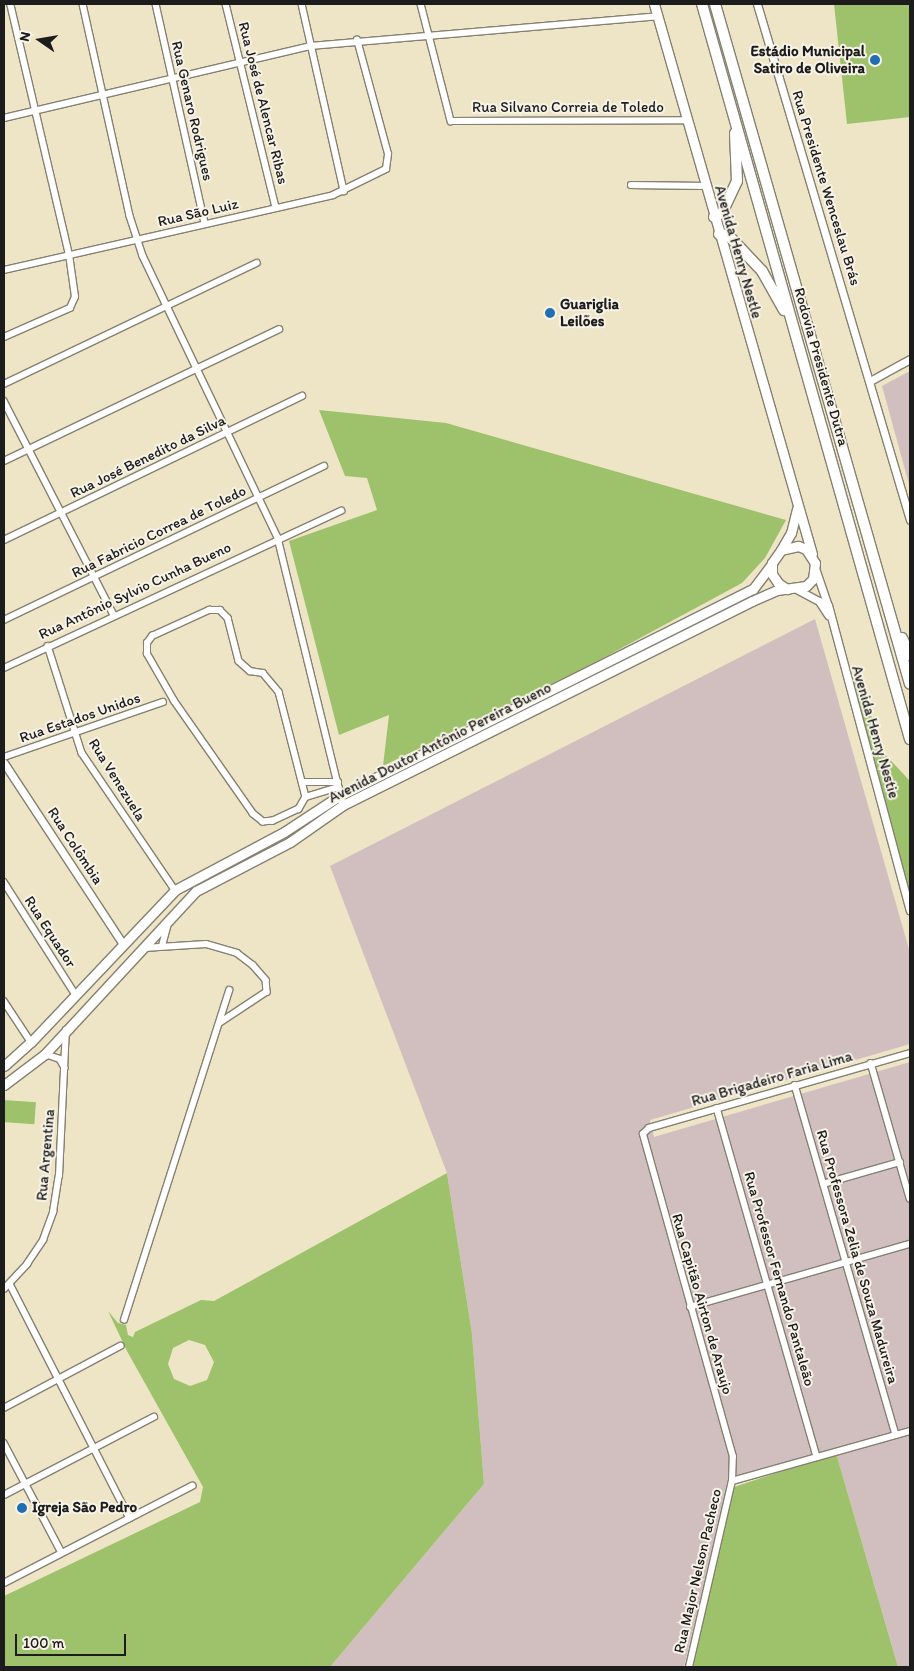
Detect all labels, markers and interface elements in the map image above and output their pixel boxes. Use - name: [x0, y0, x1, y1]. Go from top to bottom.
- north arrow: [15, 15, 65, 65]
- street label: Rua José de Alencar Ribas: [234, 20, 292, 186]
- text: N: [16, 30, 34, 43]
- street label: Rua Genaro Rodrigues: [167, 40, 217, 182]
- place label: Estádio Municipal Satiro de Oliveira: [751, 42, 865, 77]
- marker: Estádio Municipal Satiro de Oliveira: [869, 54, 881, 66]
- street label: Rua Presidente Wenceslau Brás: [788, 88, 864, 288]
- street label: Rua Silvano Correia de Toledo: [473, 99, 663, 117]
- street label: Avenida Henry Nestle: [710, 183, 766, 321]
- street label: Rua São Luiz: [156, 195, 240, 231]
- street label: Rodovia Presidente Dutra: [790, 286, 852, 448]
- place label: Guariglia Leilões: [560, 295, 619, 330]
- marker: Guariglia Leilões: [544, 307, 556, 319]
- street label: Rua José Benedito da Silva: [67, 411, 229, 503]
- street label: Rua Fabricio Correa de Toledo: [70, 482, 248, 582]
- street label: Rua Antônio Sylvio Cunha Bueno: [36, 538, 234, 644]
- street label: Avenida Henry Nestie: [847, 663, 903, 801]
- street label: Avenida Doutor Antônio Pereira Bueno: [326, 679, 554, 807]
- street label: Rua Estados Unidos: [17, 689, 143, 747]
- street label: Rua Venezuela: [85, 736, 149, 824]
- street label: Rua Colômbia: [43, 804, 107, 888]
- street label: Rua Equador: [20, 893, 80, 971]
- street label: Rua Brigadeiro Faria Lima: [690, 1047, 854, 1111]
- street label: Rua Argentina: [33, 1108, 59, 1202]
- street label: Rua Professora Zelia de Souza Madureira: [812, 1128, 902, 1386]
- street label: Rua Professor Fernando Pantaleão: [740, 1170, 818, 1388]
- street label: Rua Capitão Airton de Araujo: [667, 1211, 737, 1397]
- street label: Rua Major Nelson Pacheco: [670, 1487, 726, 1655]
- place label: Igreja São Pedro: [32, 1499, 137, 1517]
- marker: Igreja São Pedro: [16, 1502, 28, 1514]
- scale bar: [18, 1624, 129, 1656]
- text: 100 m: [23, 1634, 64, 1652]

